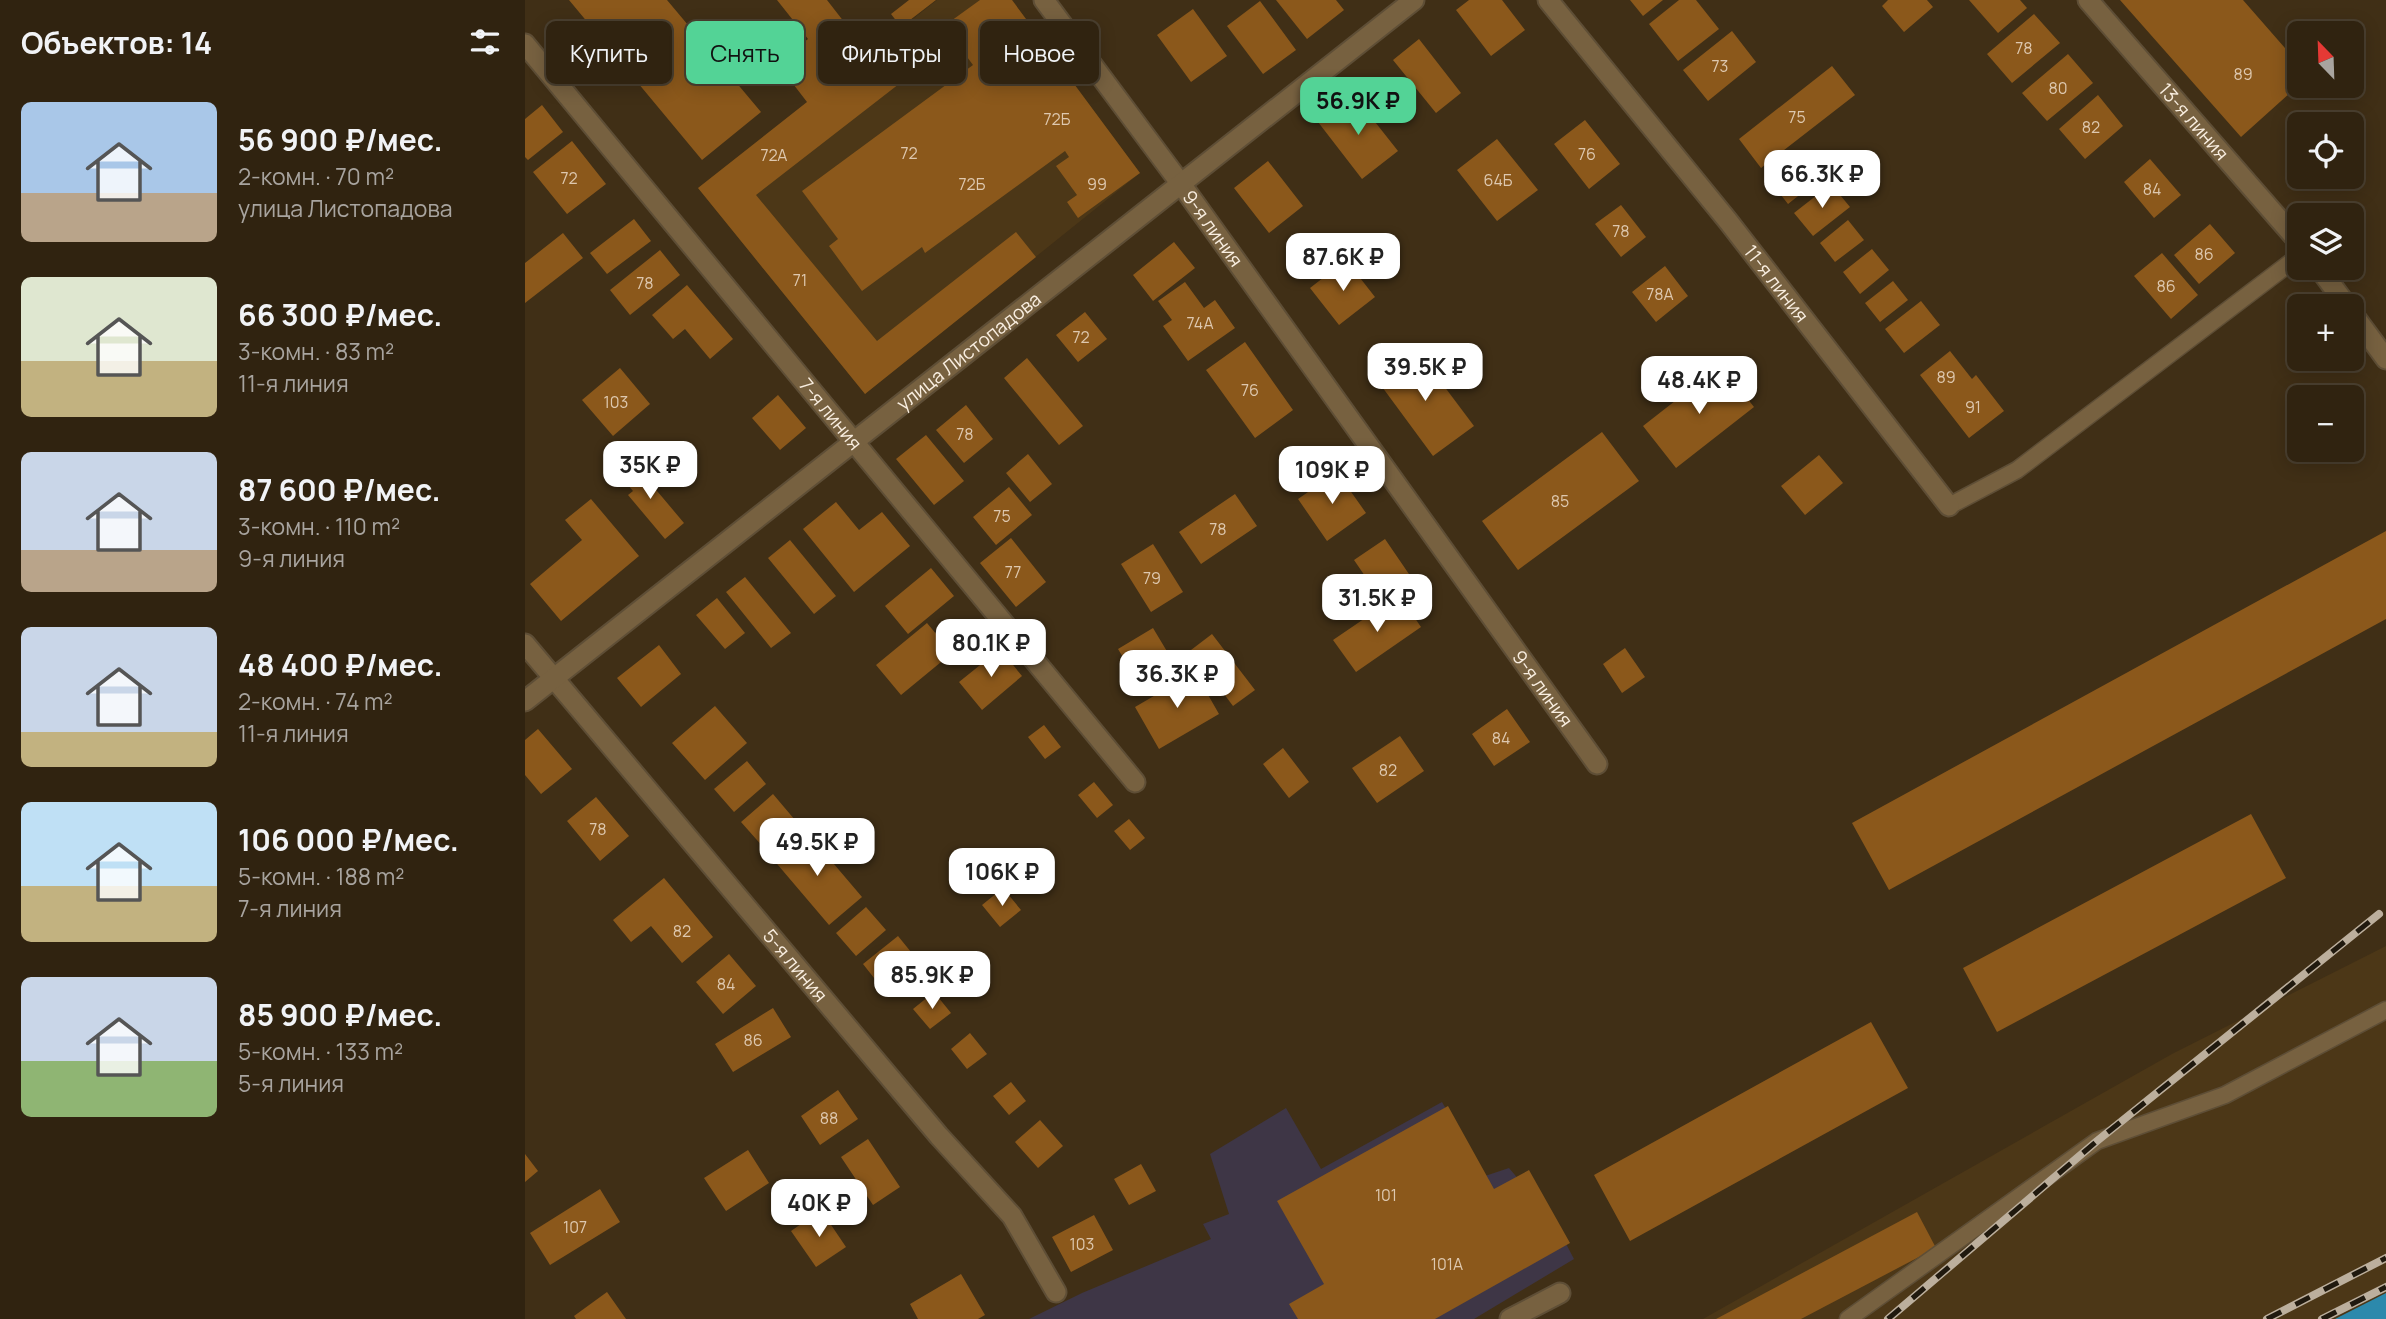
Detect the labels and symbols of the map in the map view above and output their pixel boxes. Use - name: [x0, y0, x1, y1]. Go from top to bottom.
- north arrow: [2287, 21, 2364, 98]
- house number: 78: [2015, 37, 2033, 59]
- house number: 73: [1712, 55, 1728, 77]
- house number: 89: [2233, 63, 2253, 85]
- house number: 80: [2048, 77, 2068, 99]
- street label: 13-я линия: [2153, 77, 2235, 166]
- pin: 56.9K ₽: [1293, 78, 1423, 137]
- house number: 75: [1788, 106, 1806, 128]
- house number: 72Б: [1044, 108, 1071, 130]
- house number: 82: [2082, 116, 2100, 138]
- house number: 72: [900, 142, 918, 164]
- house number: 76: [1578, 143, 1596, 165]
- house number: 72А: [761, 144, 787, 166]
- pin: 66.3K ₽: [1757, 150, 1887, 210]
- house number: 72: [560, 167, 578, 189]
- house number: 64Б: [1483, 169, 1513, 191]
- house number: 72Б: [959, 173, 986, 195]
- house number: 99: [1087, 173, 1107, 195]
- house number: 84: [2143, 178, 2161, 200]
- street label: 9-я линия: [1176, 185, 1249, 272]
- house number: 78: [1612, 220, 1630, 242]
- pin: 87.6K ₽: [1278, 233, 1408, 293]
- street label: 11-я линия: [1738, 239, 1815, 328]
- house number: 86: [2194, 243, 2214, 265]
- house number: 71: [793, 269, 807, 291]
- house number: 78: [636, 272, 654, 294]
- house number: 86: [2156, 275, 2176, 297]
- house number: 78А: [1646, 283, 1674, 305]
- street label: улица Листопадова: [891, 286, 1046, 416]
- house number: 74А: [1186, 312, 1214, 334]
- house number: 72: [1072, 326, 1090, 348]
- pin: 39.5K ₽: [1360, 344, 1490, 403]
- pin: 48.4K ₽: [1634, 356, 1764, 416]
- house number: 89: [1936, 366, 1956, 388]
- street label: 7-я линия: [793, 373, 868, 455]
- house number: 76: [1241, 379, 1259, 401]
- house number: 103: [604, 391, 628, 413]
- house number: 91: [1965, 396, 1981, 418]
- house number: 78: [956, 423, 974, 445]
- pin: 35K ₽: [601, 442, 699, 501]
- pin: 109K ₽: [1275, 447, 1389, 506]
- house number: 85: [1551, 490, 1569, 512]
- house number: 75: [993, 505, 1011, 527]
- house number: 78: [1209, 518, 1227, 540]
- house number: 77: [1005, 561, 1021, 583]
- house number: 79: [1143, 567, 1161, 589]
- pin: 31.5K ₽: [1312, 574, 1442, 634]
- pin: 80.1K ₽: [926, 620, 1056, 679]
- street label: 9-я линия: [1506, 645, 1579, 732]
- pin: 36.3K ₽: [1112, 650, 1242, 710]
- house number: 84: [1492, 727, 1510, 749]
- house number: 82: [1379, 759, 1397, 781]
- house number: 78: [589, 818, 607, 840]
- pin: 49.5K ₽: [752, 818, 882, 878]
- pin: 106K ₽: [945, 848, 1059, 908]
- house number: 82: [673, 920, 691, 942]
- street label: 5-я линия: [757, 923, 834, 1007]
- pin: 85.9K ₽: [867, 951, 997, 1011]
- house number: 84: [717, 973, 735, 995]
- house number: 86: [743, 1029, 763, 1051]
- house number: 88: [820, 1107, 838, 1129]
- pin: 40K ₽: [770, 1180, 868, 1239]
- house number: 101: [1375, 1184, 1397, 1206]
- house number: 107: [563, 1216, 587, 1238]
- house number: 103: [1070, 1233, 1094, 1255]
- house number: 101А: [1431, 1253, 1463, 1275]

